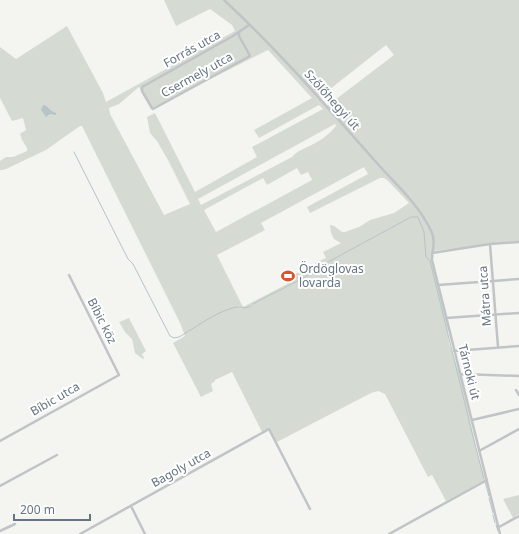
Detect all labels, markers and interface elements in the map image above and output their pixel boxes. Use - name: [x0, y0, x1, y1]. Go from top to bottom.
- street label: Forrás utca: [160, 26, 223, 71]
- street label: Csermely utca: [158, 48, 236, 101]
- street label: Szőlőhegyi út: [301, 66, 364, 134]
- place label: Ördöglovas lovarda: [299, 260, 364, 291]
- street label: Mátra utca: [474, 265, 495, 327]
- sports icon: Ördöglovas lovarda: [280, 268, 296, 284]
- street label: Bíbic köz: [84, 295, 121, 347]
- street label: Tárnoki út: [454, 342, 485, 402]
- street label: Bíbic utca: [27, 378, 83, 420]
- street label: Bagoly utca: [148, 444, 214, 491]
- scale bar: [14, 496, 90, 522]
- text: 200 m: [20, 501, 55, 518]

